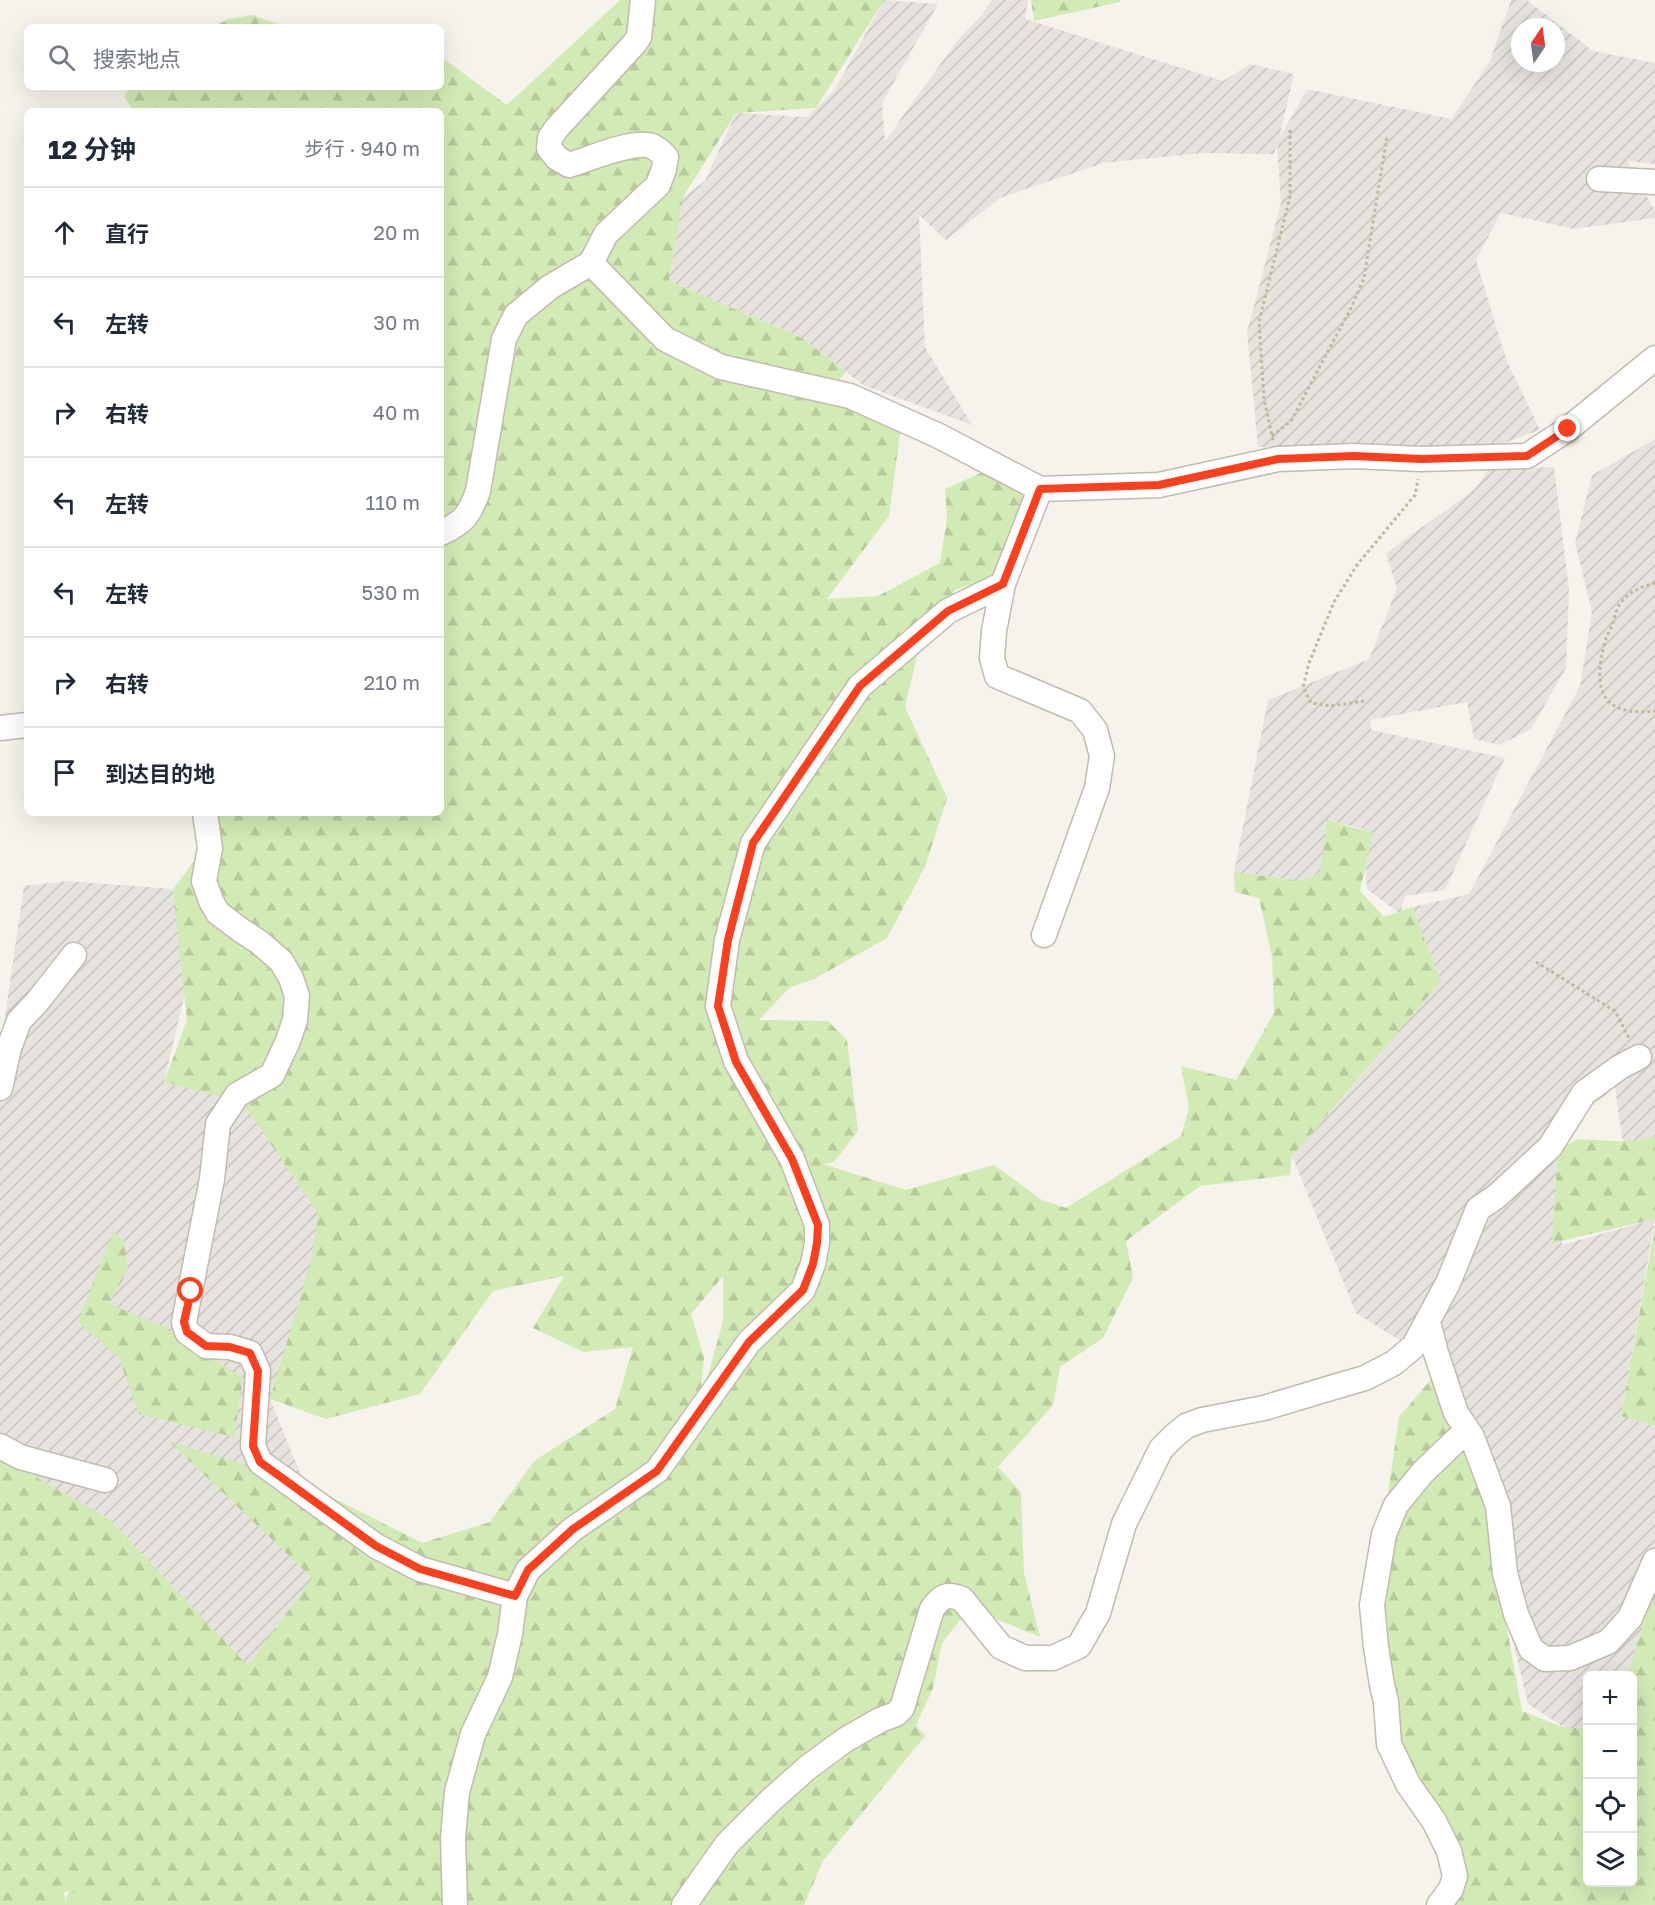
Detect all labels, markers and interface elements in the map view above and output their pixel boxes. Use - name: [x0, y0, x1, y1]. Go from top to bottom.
- north arrow: [1511, 18, 1565, 72]
- search box: [24, 24, 444, 90]
- icon: search: [45, 41, 78, 74]
- text: 搜索地点: [93, 45, 181, 72]
- text: 12 分钟: [48, 134, 136, 165]
- text: 步行 · 940 m: [305, 136, 420, 160]
- icon: ahead: [48, 216, 81, 249]
- text: 直行: [105, 220, 149, 247]
- text: 20 m: [373, 220, 420, 244]
- icon: left: [48, 306, 81, 339]
- text: 左转: [105, 310, 149, 337]
- text: 30 m: [373, 310, 420, 334]
- icon: right: [48, 396, 81, 429]
- text: 右转: [105, 400, 149, 427]
- text: 40 m: [373, 400, 420, 424]
- route end: [1554, 415, 1580, 441]
- icon: left: [48, 486, 81, 519]
- text: 左转: [105, 490, 149, 517]
- text: 110 m: [366, 490, 420, 514]
- icon: left: [48, 576, 81, 609]
- text: 左转: [105, 580, 149, 607]
- text: 530 m: [362, 580, 420, 604]
- icon: right: [48, 666, 81, 699]
- text: 右转: [105, 670, 149, 697]
- text: 210 m: [364, 670, 420, 694]
- icon: arrive: [48, 756, 81, 789]
- text: 到达目的地: [105, 760, 215, 787]
- route start: [177, 1277, 203, 1303]
- map controls: [1583, 1671, 1637, 1887]
- button: +: [1583, 1671, 1637, 1725]
- button: −: [1583, 1725, 1637, 1779]
- button: locate: [1583, 1779, 1637, 1833]
- button: layers: [1583, 1833, 1637, 1887]

